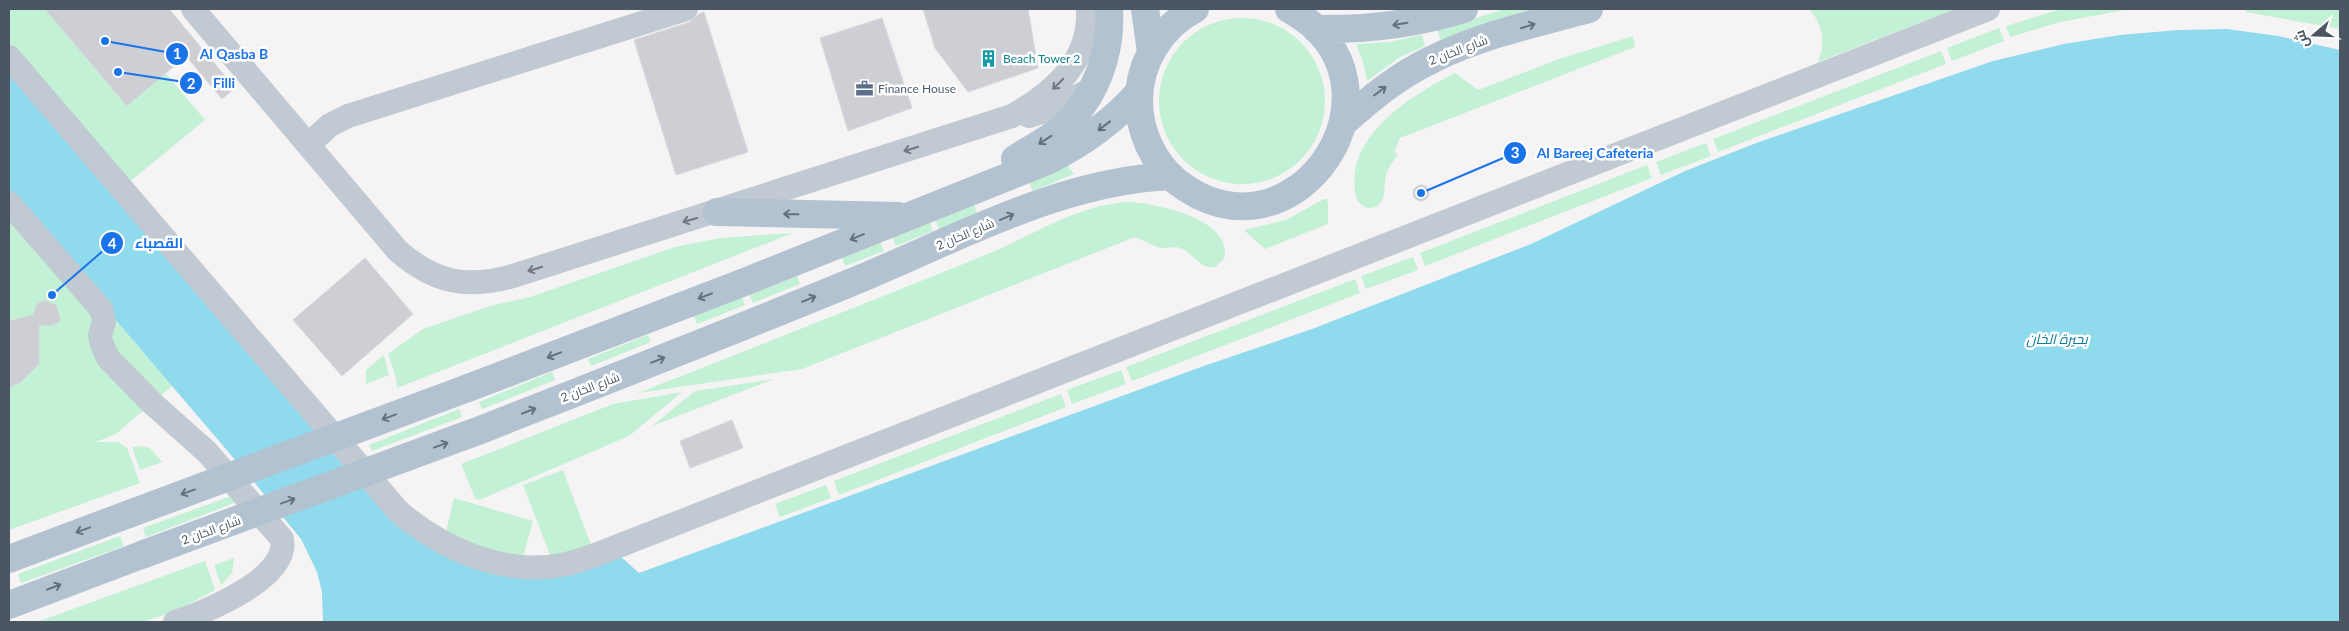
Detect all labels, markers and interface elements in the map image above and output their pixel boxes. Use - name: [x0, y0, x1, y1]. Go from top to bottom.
- north arrow: [2289, 10, 2339, 60]
- one-way arrow: [1392, 20, 1408, 30]
- one-way arrow: [1520, 21, 1536, 31]
- text: ش: [2290, 28, 2313, 51]
- street label: شارع الخان 2: [1427, 32, 1490, 69]
- callout: Al Qasba B: [165, 39, 279, 68]
- text: 1: [173, 44, 181, 62]
- text: Al Qasba B: [199, 45, 268, 62]
- building icon: Beach Tower 2: [979, 48, 999, 68]
- place label: Beach Tower 2: [1003, 51, 1080, 66]
- callout: Filli: [178, 69, 245, 98]
- text: 2: [187, 74, 196, 92]
- text: Filli: [213, 74, 235, 91]
- office icon: Finance House: [854, 78, 874, 98]
- one-way arrow: [1052, 78, 1064, 90]
- place label: Finance House: [878, 81, 956, 96]
- one-way arrow: [1374, 86, 1387, 97]
- one-way arrow: [1098, 120, 1111, 131]
- one-way arrow: [1039, 135, 1053, 145]
- callout: Al Bareej Cafeteria: [1502, 138, 1664, 167]
- text: 3: [1511, 143, 1519, 161]
- text: Al Bareej Cafeteria: [1536, 144, 1653, 161]
- one-way arrow: [904, 145, 920, 155]
- one-way arrow: [783, 209, 799, 219]
- one-way arrow: [999, 211, 1014, 221]
- street label: شارع الخان 2: [934, 215, 997, 254]
- one-way arrow: [682, 216, 698, 226]
- callout: القصباء: [100, 229, 193, 258]
- one-way arrow: [849, 233, 865, 242]
- text: 4: [108, 234, 117, 252]
- text: القصباء: [135, 234, 183, 251]
- one-way arrow: [527, 265, 543, 275]
- one-way arrow: [698, 293, 713, 302]
- one-way arrow: [801, 294, 816, 304]
- water label: بحيرة الخان: [2026, 330, 2089, 348]
- one-way arrow: [547, 351, 562, 360]
- one-way arrow: [650, 355, 665, 364]
- street label: شارع الخان 2: [559, 369, 622, 406]
- one-way arrow: [520, 406, 536, 415]
- one-way arrow: [382, 413, 397, 422]
- one-way arrow: [432, 440, 448, 449]
- one-way arrow: [180, 488, 196, 497]
- one-way arrow: [280, 496, 295, 505]
- street label: شارع الخان 2: [179, 512, 243, 549]
- one-way arrow: [76, 526, 92, 535]
- one-way arrow: [46, 582, 61, 591]

